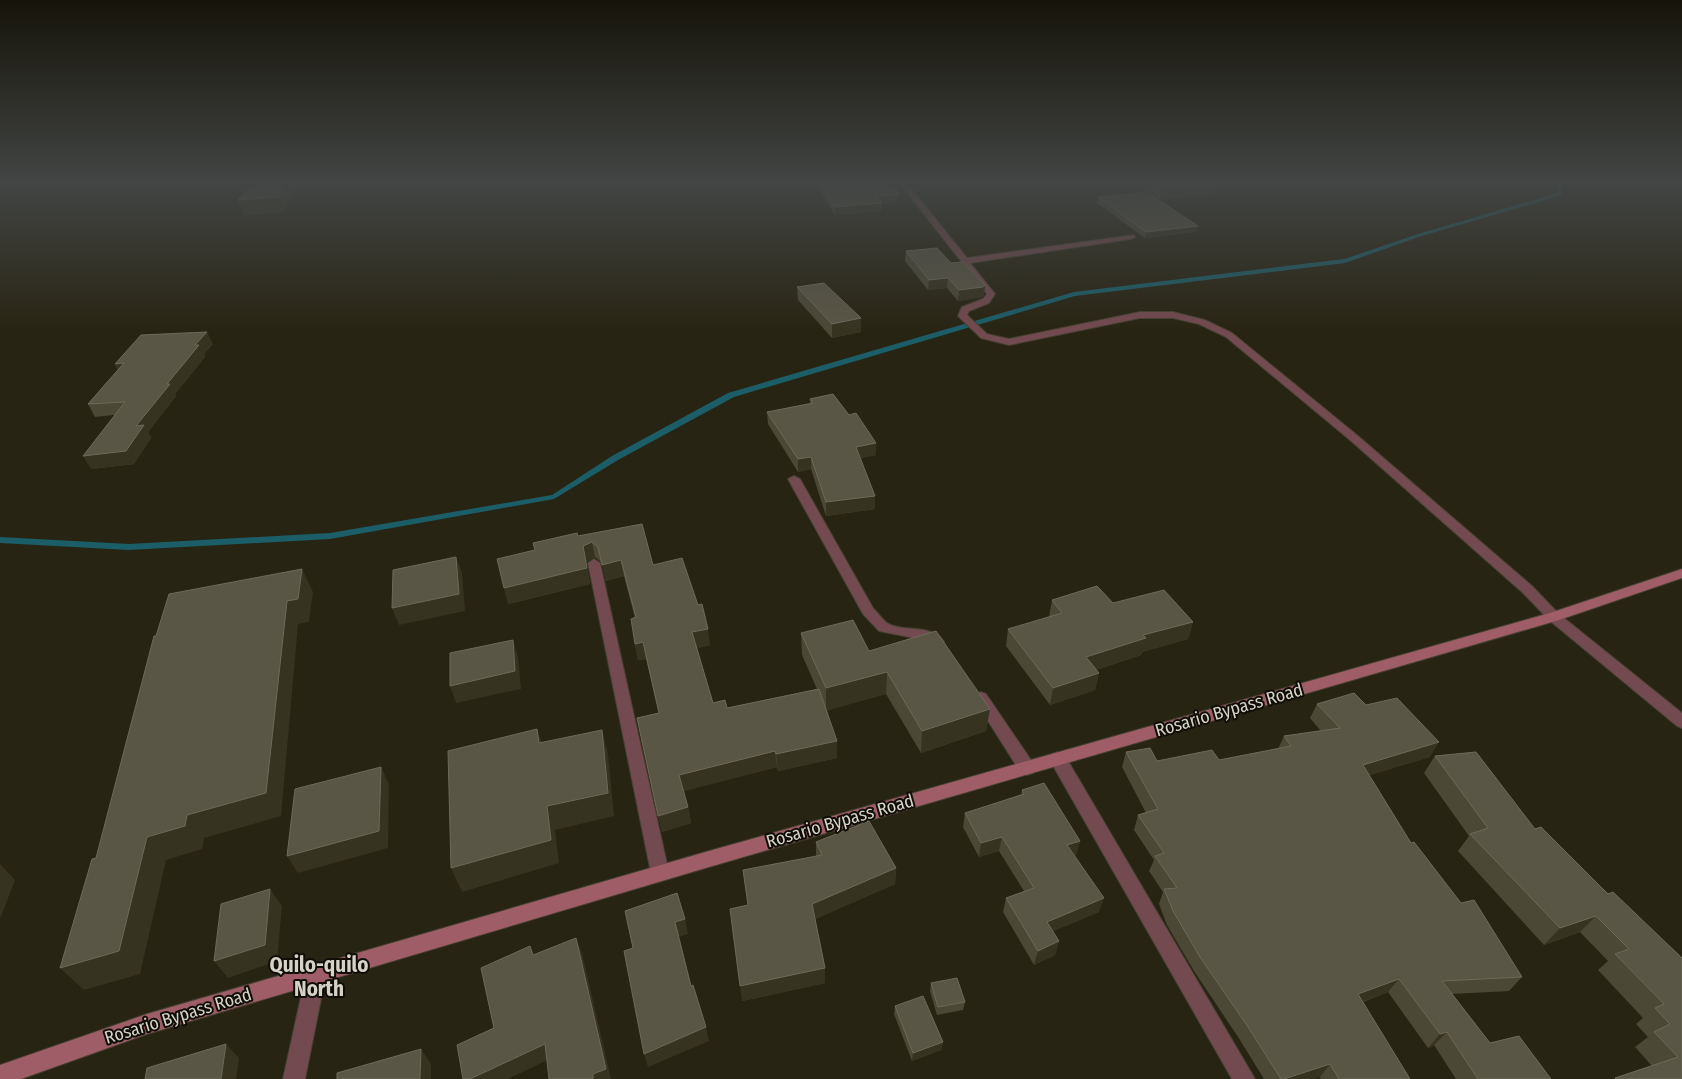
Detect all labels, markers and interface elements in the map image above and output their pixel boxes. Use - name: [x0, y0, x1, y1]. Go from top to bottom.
- street label: Rosario Bypass Road: [1153, 678, 1305, 742]
- street label: Rosario Bypass Road: [764, 789, 916, 853]
- district label: Quilo-quilo North: [270, 952, 368, 1002]
- street label: Rosario Bypass Road: [102, 983, 254, 1049]

